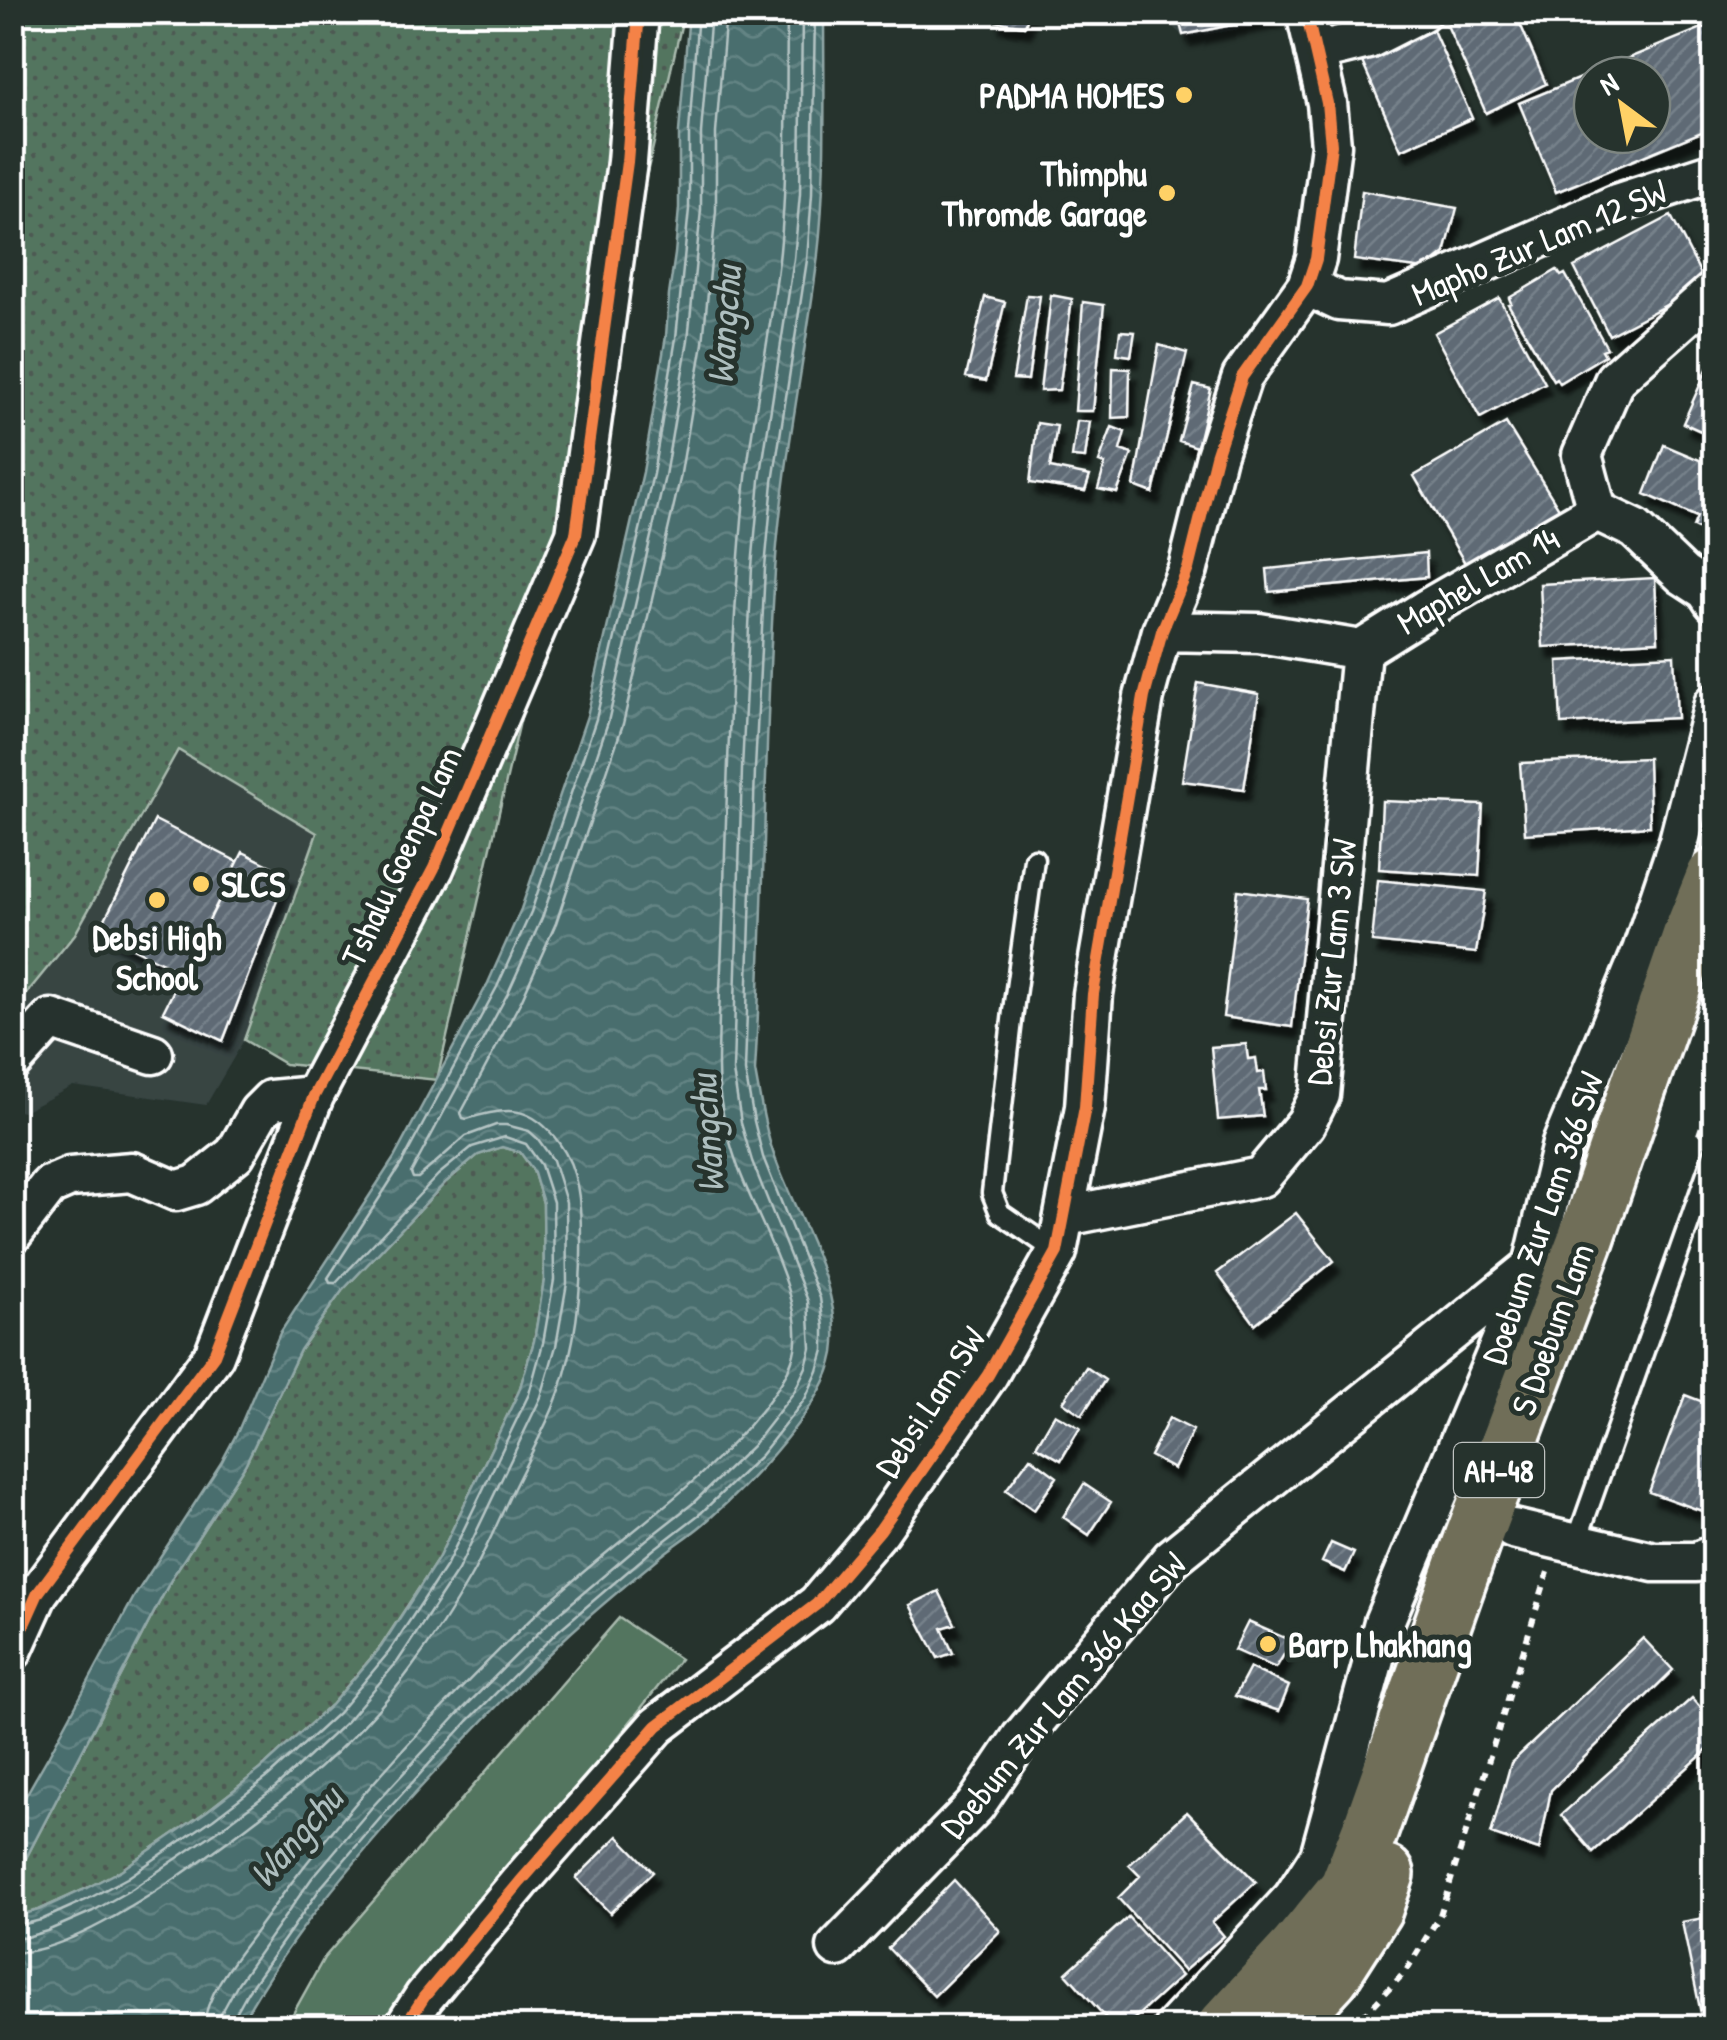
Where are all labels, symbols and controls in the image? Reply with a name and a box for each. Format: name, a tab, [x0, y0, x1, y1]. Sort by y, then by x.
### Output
north arrow	[1572, 55, 1672, 155]
text: N	[1592, 64, 1625, 104]
place label: PADMA HOMES	[979, 72, 1164, 119]
marker: PADMA HOMES	[1173, 84, 1195, 106]
place label: Thimphu Thromde Garage	[941, 150, 1147, 238]
street label: Mapho Zur Lam 12 SW	[1404, 167, 1674, 317]
marker: Thimphu Thromde Garage	[1156, 182, 1178, 204]
water label: Wangchu	[693, 261, 753, 386]
street label: Maphel Lam 14	[1388, 515, 1568, 645]
street label: Tshalu Goenpa Lam	[329, 738, 473, 974]
street label: Debsi Zur Lam 3 SW	[1295, 836, 1367, 1088]
place label: SLCS	[221, 861, 285, 908]
marker: SLCS	[190, 873, 212, 895]
marker: Debsi High School	[146, 889, 168, 911]
place label: Debsi High School	[93, 914, 222, 1001]
street label: Doebum Zur Lam 366 SW	[1470, 1065, 1614, 1370]
water label: Wangchu	[676, 1070, 736, 1195]
street label: S Doebum Lam	[1499, 1237, 1605, 1421]
street label: Debsi Lam SW	[864, 1317, 996, 1486]
road number: AH-48	[1454, 1443, 1544, 1497]
street label: Doebum Zur Lam 366 Kaa SW	[929, 1542, 1197, 1848]
place label: Barp Lhakhang	[1288, 1621, 1472, 1669]
marker: Barp Lhakhang	[1257, 1633, 1279, 1655]
water label: Wangchu	[237, 1772, 355, 1898]

